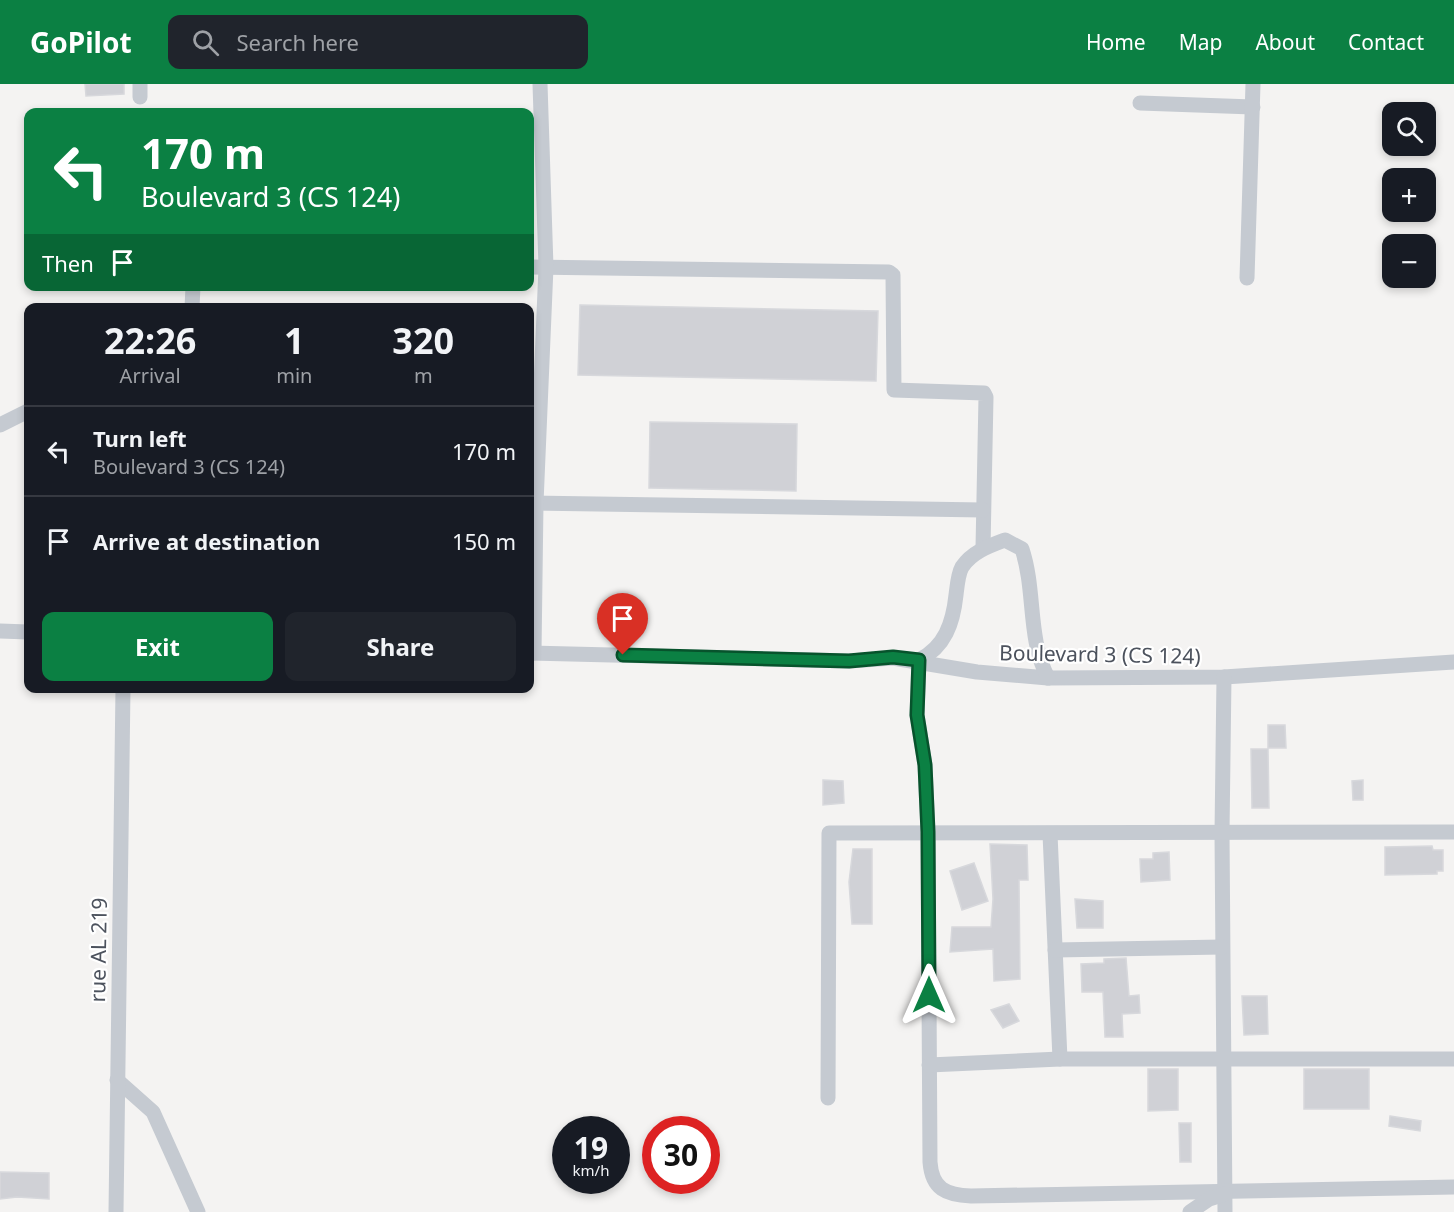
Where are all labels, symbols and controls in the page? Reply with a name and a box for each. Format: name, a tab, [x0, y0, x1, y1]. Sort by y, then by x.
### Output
search box	[168, 15, 588, 69]
text: GoPilot	[30, 23, 132, 61]
icon: search	[189, 26, 222, 59]
text: Search here	[237, 27, 359, 57]
text: Home	[1086, 28, 1146, 56]
text: Map	[1179, 28, 1222, 56]
text: About	[1255, 28, 1315, 56]
text: Contact	[1348, 28, 1424, 56]
map controls	[1382, 102, 1436, 288]
button: search	[1382, 102, 1436, 156]
text: 170 m	[141, 124, 265, 181]
icon: left	[42, 132, 120, 210]
button: +	[1382, 168, 1436, 222]
text: Boulevard 3 (CS 124)	[141, 178, 400, 215]
button: −	[1382, 234, 1436, 288]
icon: arrive	[106, 246, 139, 279]
text: Then	[42, 248, 94, 278]
text: 22:26	[104, 316, 196, 365]
text: 1	[284, 316, 305, 365]
text: 320	[392, 316, 454, 365]
text: Arrival	[120, 362, 181, 389]
text: min	[276, 362, 312, 389]
text: m	[414, 362, 433, 389]
text: Turn left	[93, 423, 187, 453]
icon: left	[42, 435, 75, 468]
text: 170 m	[452, 436, 516, 466]
text: Boulevard 3 (CS 124)	[93, 453, 285, 480]
icon: arrive	[42, 525, 75, 558]
text: Arrive at destination	[93, 526, 320, 556]
text: 150 m	[452, 526, 516, 556]
pin	[597, 593, 648, 655]
icon: arrive	[606, 602, 639, 635]
button: Exit	[42, 612, 273, 681]
button: Share	[285, 612, 516, 681]
street label: Boulevard 3 (CS 124)	[999, 638, 1201, 670]
street label: rue AL 219	[83, 897, 113, 1003]
position arrow	[897, 963, 961, 1027]
speed limit sign: 30	[642, 1116, 720, 1194]
text: 19	[574, 1127, 608, 1168]
text: km/h	[573, 1160, 609, 1180]

